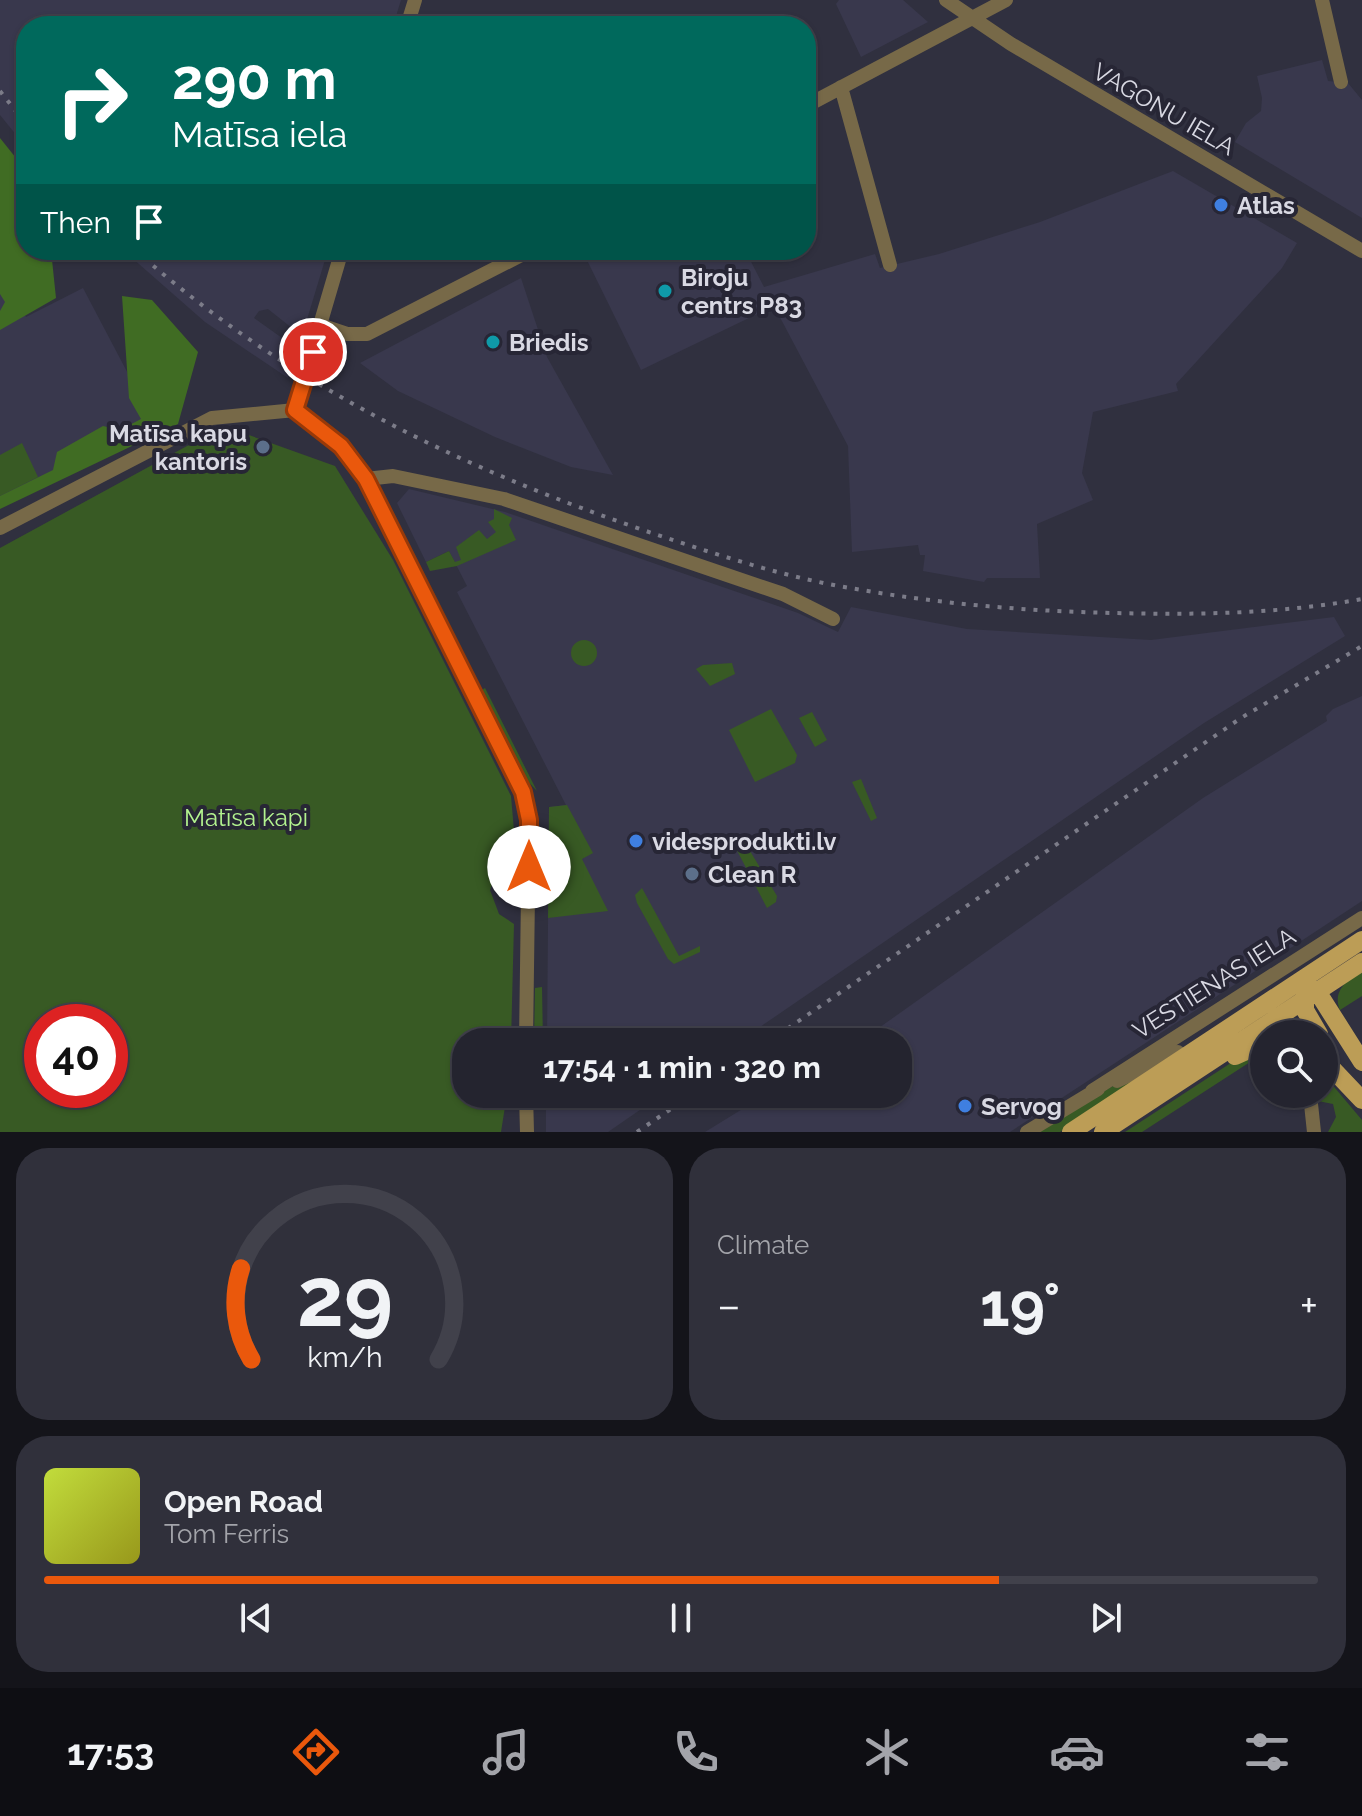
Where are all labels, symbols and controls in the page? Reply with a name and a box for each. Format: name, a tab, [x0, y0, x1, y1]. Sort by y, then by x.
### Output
text: 290 m	[172, 46, 337, 112]
icon: right	[40, 48, 144, 152]
street label: VAGONU IELA	[1088, 57, 1240, 161]
text: Matīsa iela	[172, 113, 347, 155]
place label: Atlas	[1237, 191, 1295, 220]
marker: Atlas	[1212, 196, 1230, 214]
icon: arrive	[127, 200, 171, 244]
text: Then	[40, 205, 111, 240]
place label: Biroju centrs P83	[681, 263, 802, 320]
marker: Biroju centrs P83	[656, 282, 674, 300]
pin	[279, 318, 347, 386]
place label: Briedis	[509, 328, 589, 357]
icon: arrive	[291, 330, 335, 374]
marker: Briedis	[484, 333, 502, 351]
place label: Matīsa kapu kantoris	[109, 419, 247, 476]
marker: Matīsa kapu kantoris	[254, 438, 272, 456]
park label: Matīsa kapi	[184, 803, 308, 832]
position arrow	[487, 825, 571, 909]
place label: videsprodukti.lv	[652, 827, 837, 856]
marker: videsprodukti.lv	[627, 832, 645, 850]
place label: Clean R	[708, 860, 796, 889]
marker: Clean R	[683, 865, 701, 883]
street label: VESTIENAS IELA	[1127, 921, 1301, 1045]
speed limit sign: 40	[24, 1004, 128, 1108]
map controls	[1250, 1020, 1338, 1108]
button: search	[1250, 1020, 1338, 1108]
text: 17:54 · 1 min · 320 m	[543, 1050, 821, 1085]
place label: Servog	[981, 1092, 1062, 1121]
marker: Servog	[956, 1097, 974, 1115]
text: Climate	[717, 1230, 809, 1260]
text: 29	[297, 1248, 392, 1345]
text: 19°	[980, 1270, 1060, 1340]
text: −	[717, 1280, 741, 1331]
text: +	[1300, 1280, 1318, 1331]
text: km/h	[307, 1340, 382, 1374]
text: Open Road	[164, 1484, 323, 1519]
text: Tom Ferris	[164, 1519, 289, 1549]
icon: previous	[234, 1596, 278, 1640]
icon: pause	[659, 1596, 703, 1640]
icon: next	[1084, 1596, 1128, 1640]
icon: directions	[288, 1724, 344, 1780]
icon: music	[478, 1724, 534, 1780]
icon: phone	[668, 1724, 724, 1780]
icon: climate	[859, 1724, 915, 1780]
icon: car	[1049, 1724, 1105, 1780]
icon: filters	[1239, 1724, 1295, 1780]
text: 17:53	[67, 1731, 154, 1773]

